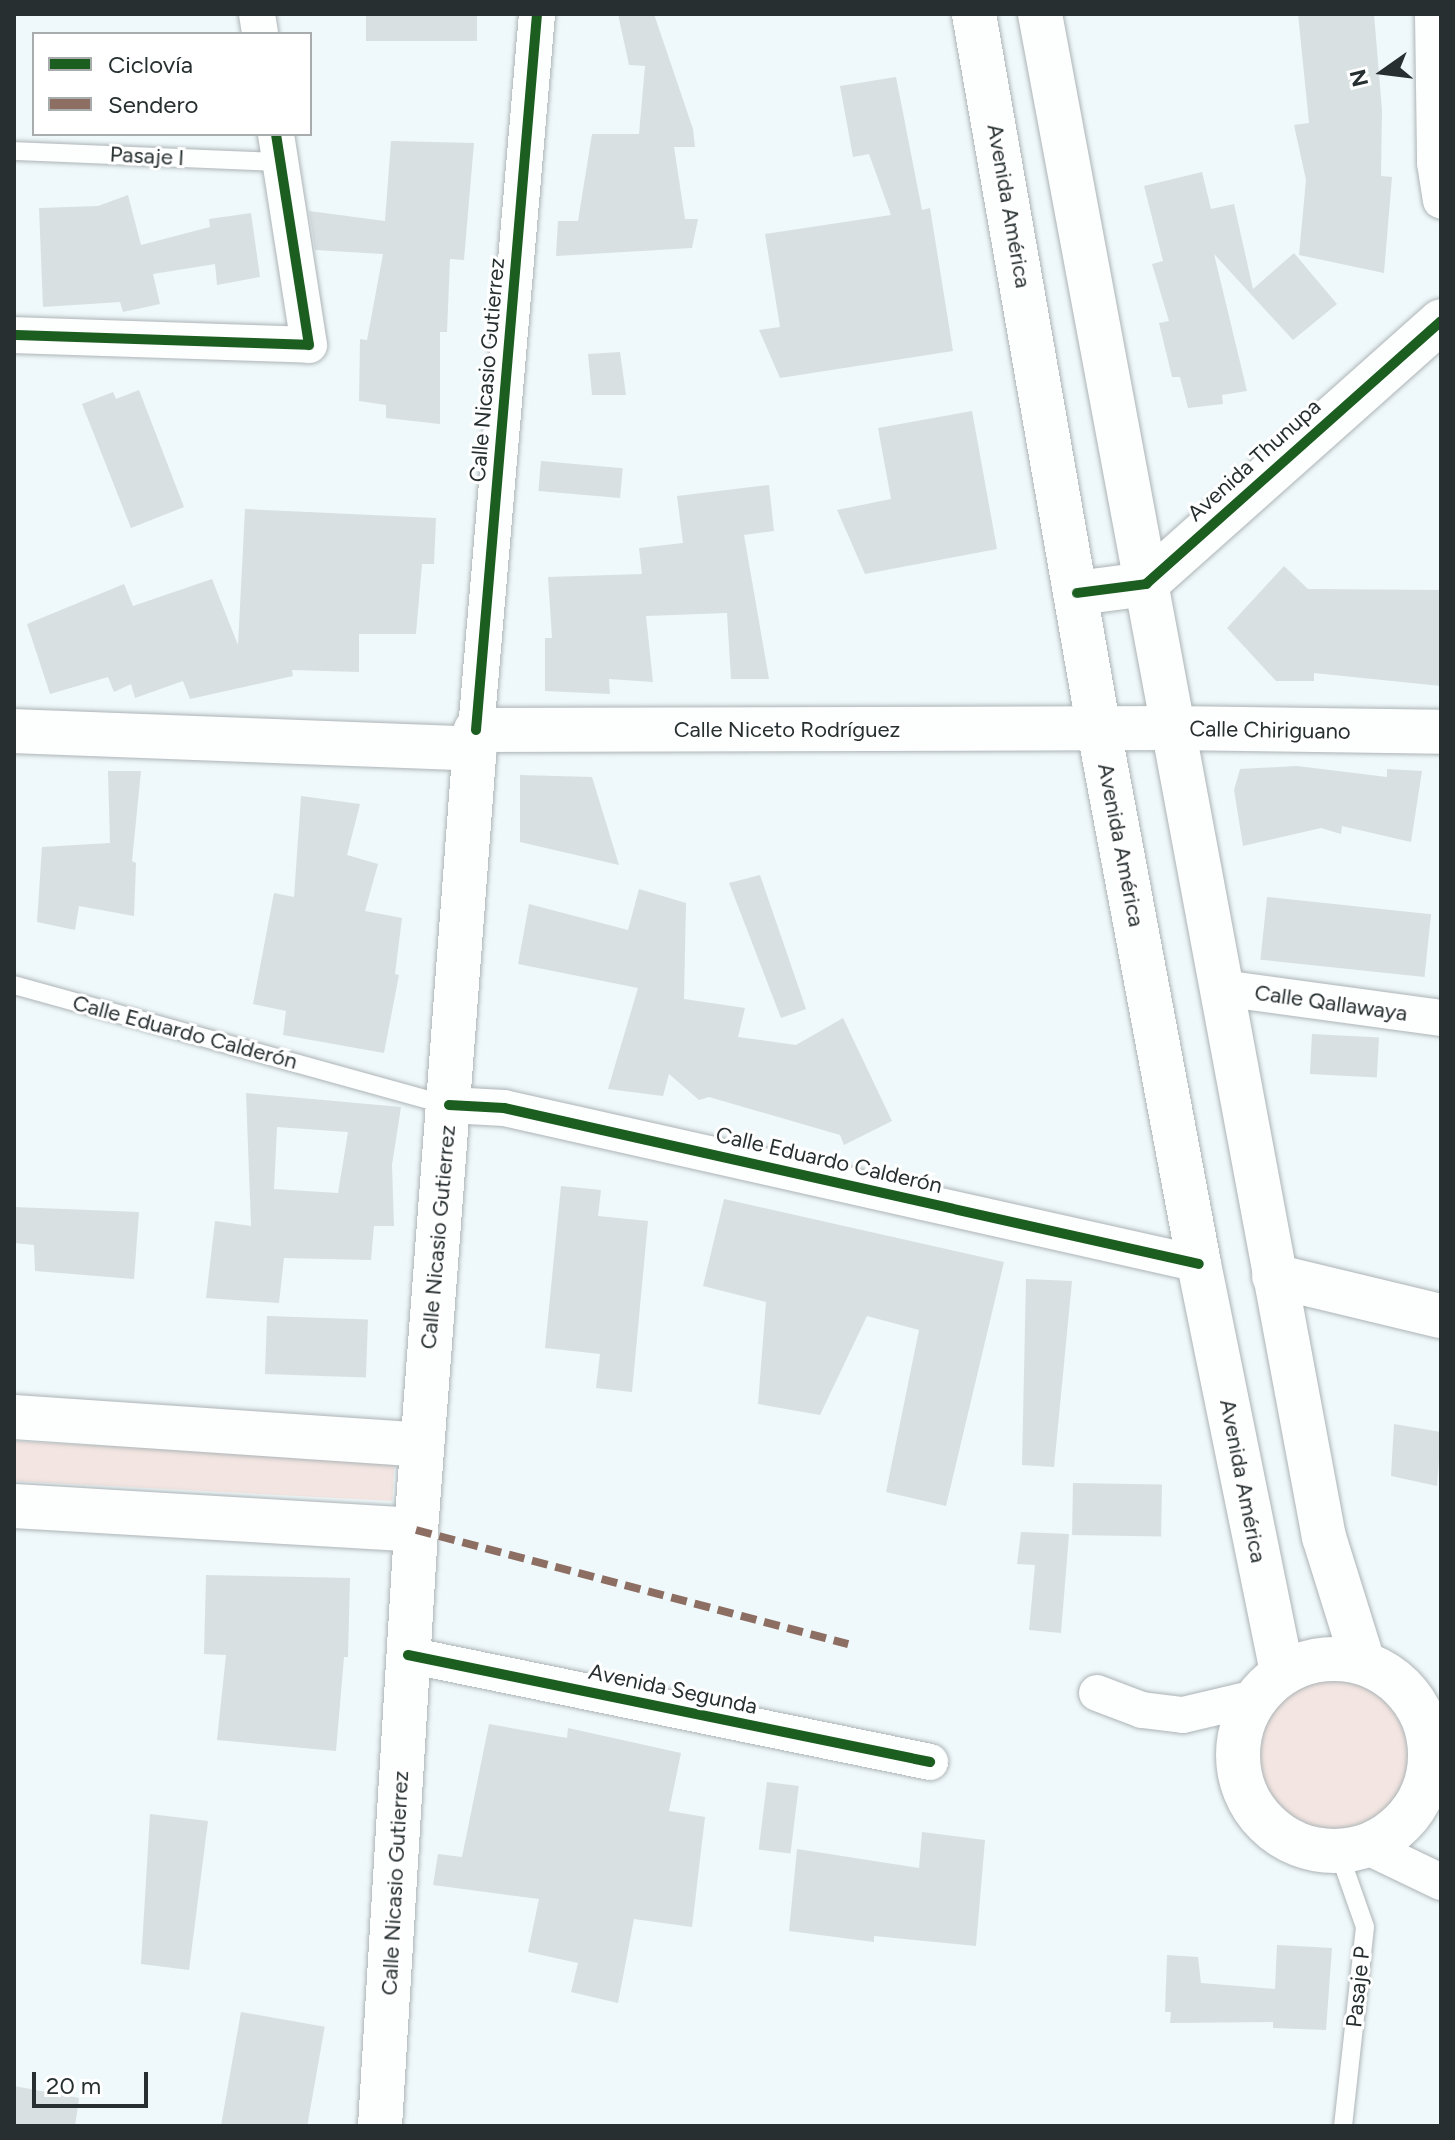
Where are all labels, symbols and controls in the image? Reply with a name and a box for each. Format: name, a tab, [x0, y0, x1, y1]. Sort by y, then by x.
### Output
legend	[32, 32, 312, 136]
north arrow	[1343, 32, 1423, 112]
text: Ciclovía	[108, 50, 193, 79]
text: N	[1344, 66, 1374, 89]
text: Sendero	[108, 90, 198, 119]
street label: Avenida América	[982, 122, 1036, 290]
street label: Pasaje I	[109, 141, 185, 171]
street label: Calle Nicasio Gutierrez	[464, 257, 510, 483]
street label: Avenida Thunupa	[1182, 393, 1326, 527]
street label: Calle Chiriguano	[1189, 715, 1351, 745]
street label: Calle Niceto Rodríguez	[674, 717, 900, 743]
street label: Avenida América	[1092, 761, 1150, 929]
street label: Calle Qallawaya	[1253, 979, 1409, 1027]
street label: Calle Eduardo Calderón	[70, 989, 300, 1075]
street label: Calle Eduardo Calderón	[713, 1121, 945, 1199]
street label: Calle Nicasio Gutierrez	[415, 1124, 461, 1350]
street label: Avenida América	[1214, 1397, 1272, 1565]
street label: Avenida Segunda	[586, 1658, 760, 1720]
street label: Calle Nicasio Gutierrez	[376, 1770, 414, 1996]
street label: Pasaje P	[1341, 1945, 1375, 2029]
scale bar	[36, 2056, 152, 2106]
text: 20 m	[46, 2071, 101, 2100]

